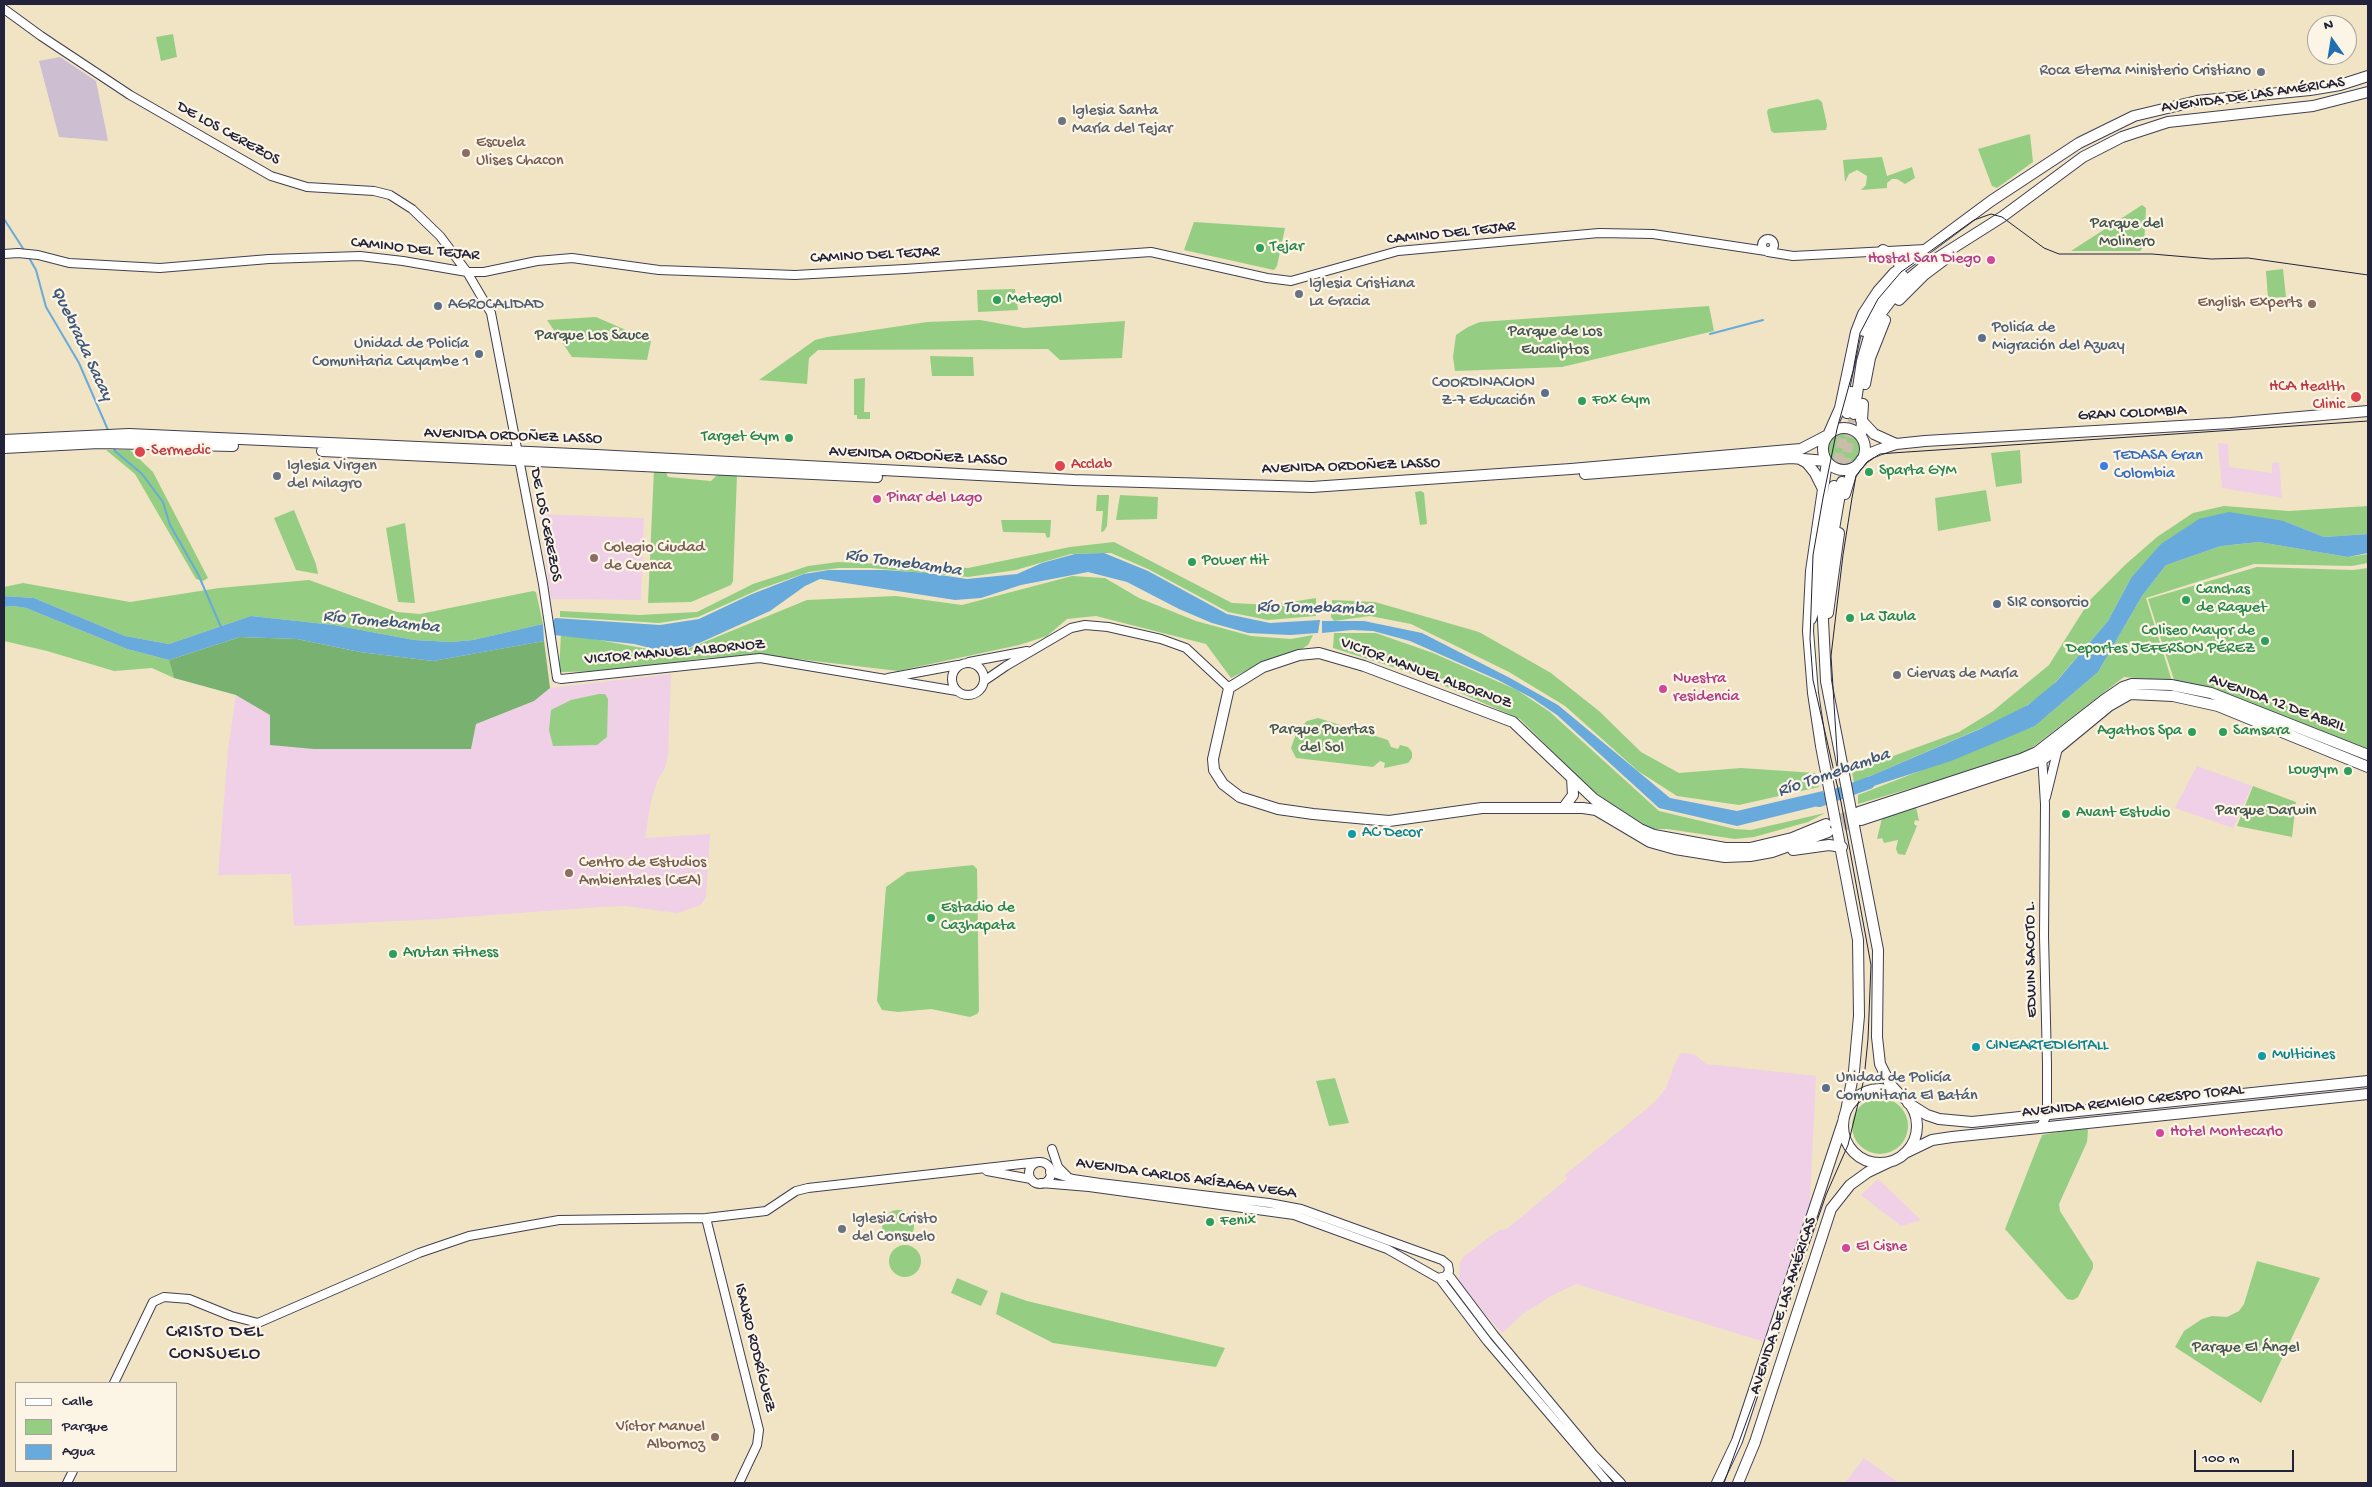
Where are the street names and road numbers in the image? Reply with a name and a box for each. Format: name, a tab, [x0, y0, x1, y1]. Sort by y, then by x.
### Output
street label: AVENIDA DE LAS AMÉRICAS	[2160, 74, 2346, 118]
street label: DE LOS CEREZOS	[173, 98, 283, 170]
street label: CAMINO DEL TEJAR	[1386, 218, 1516, 250]
street label: CAMINO DEL TEJAR	[350, 234, 480, 266]
street label: CAMINO DEL TEJAR	[810, 243, 940, 269]
street label: GRAN COLOMBIA	[2077, 402, 2187, 426]
street label: AVENIDA ORDOÑEZ LASSO	[423, 424, 603, 450]
street label: AVENIDA ORDOÑEZ LASSO	[828, 443, 1008, 471]
street label: AVENIDA ORDOÑEZ LASSO	[1261, 454, 1441, 480]
street label: DE LOS CEREZOS	[525, 467, 565, 583]
street label: VICTOR MANUEL ALBORNOZ	[1338, 634, 1514, 714]
street label: VICTOR MANUEL ALBORNOZ	[584, 636, 766, 670]
street label: AVENIDA 12 DE ABRIL	[2206, 670, 2348, 738]
street label: EDWIN SACOTO L.	[2021, 900, 2043, 1018]
street label: AVENIDA REMIGIO CRESPO TORAL	[2021, 1081, 2245, 1123]
street label: AVENIDA CARLOS ARÍZAGA VEGA	[1074, 1154, 1298, 1204]
street label: AVENIDA DE LAS AMÉRICAS	[1746, 1215, 1822, 1397]
street label: ISAURO RODRÍGUEZ	[729, 1282, 779, 1414]

